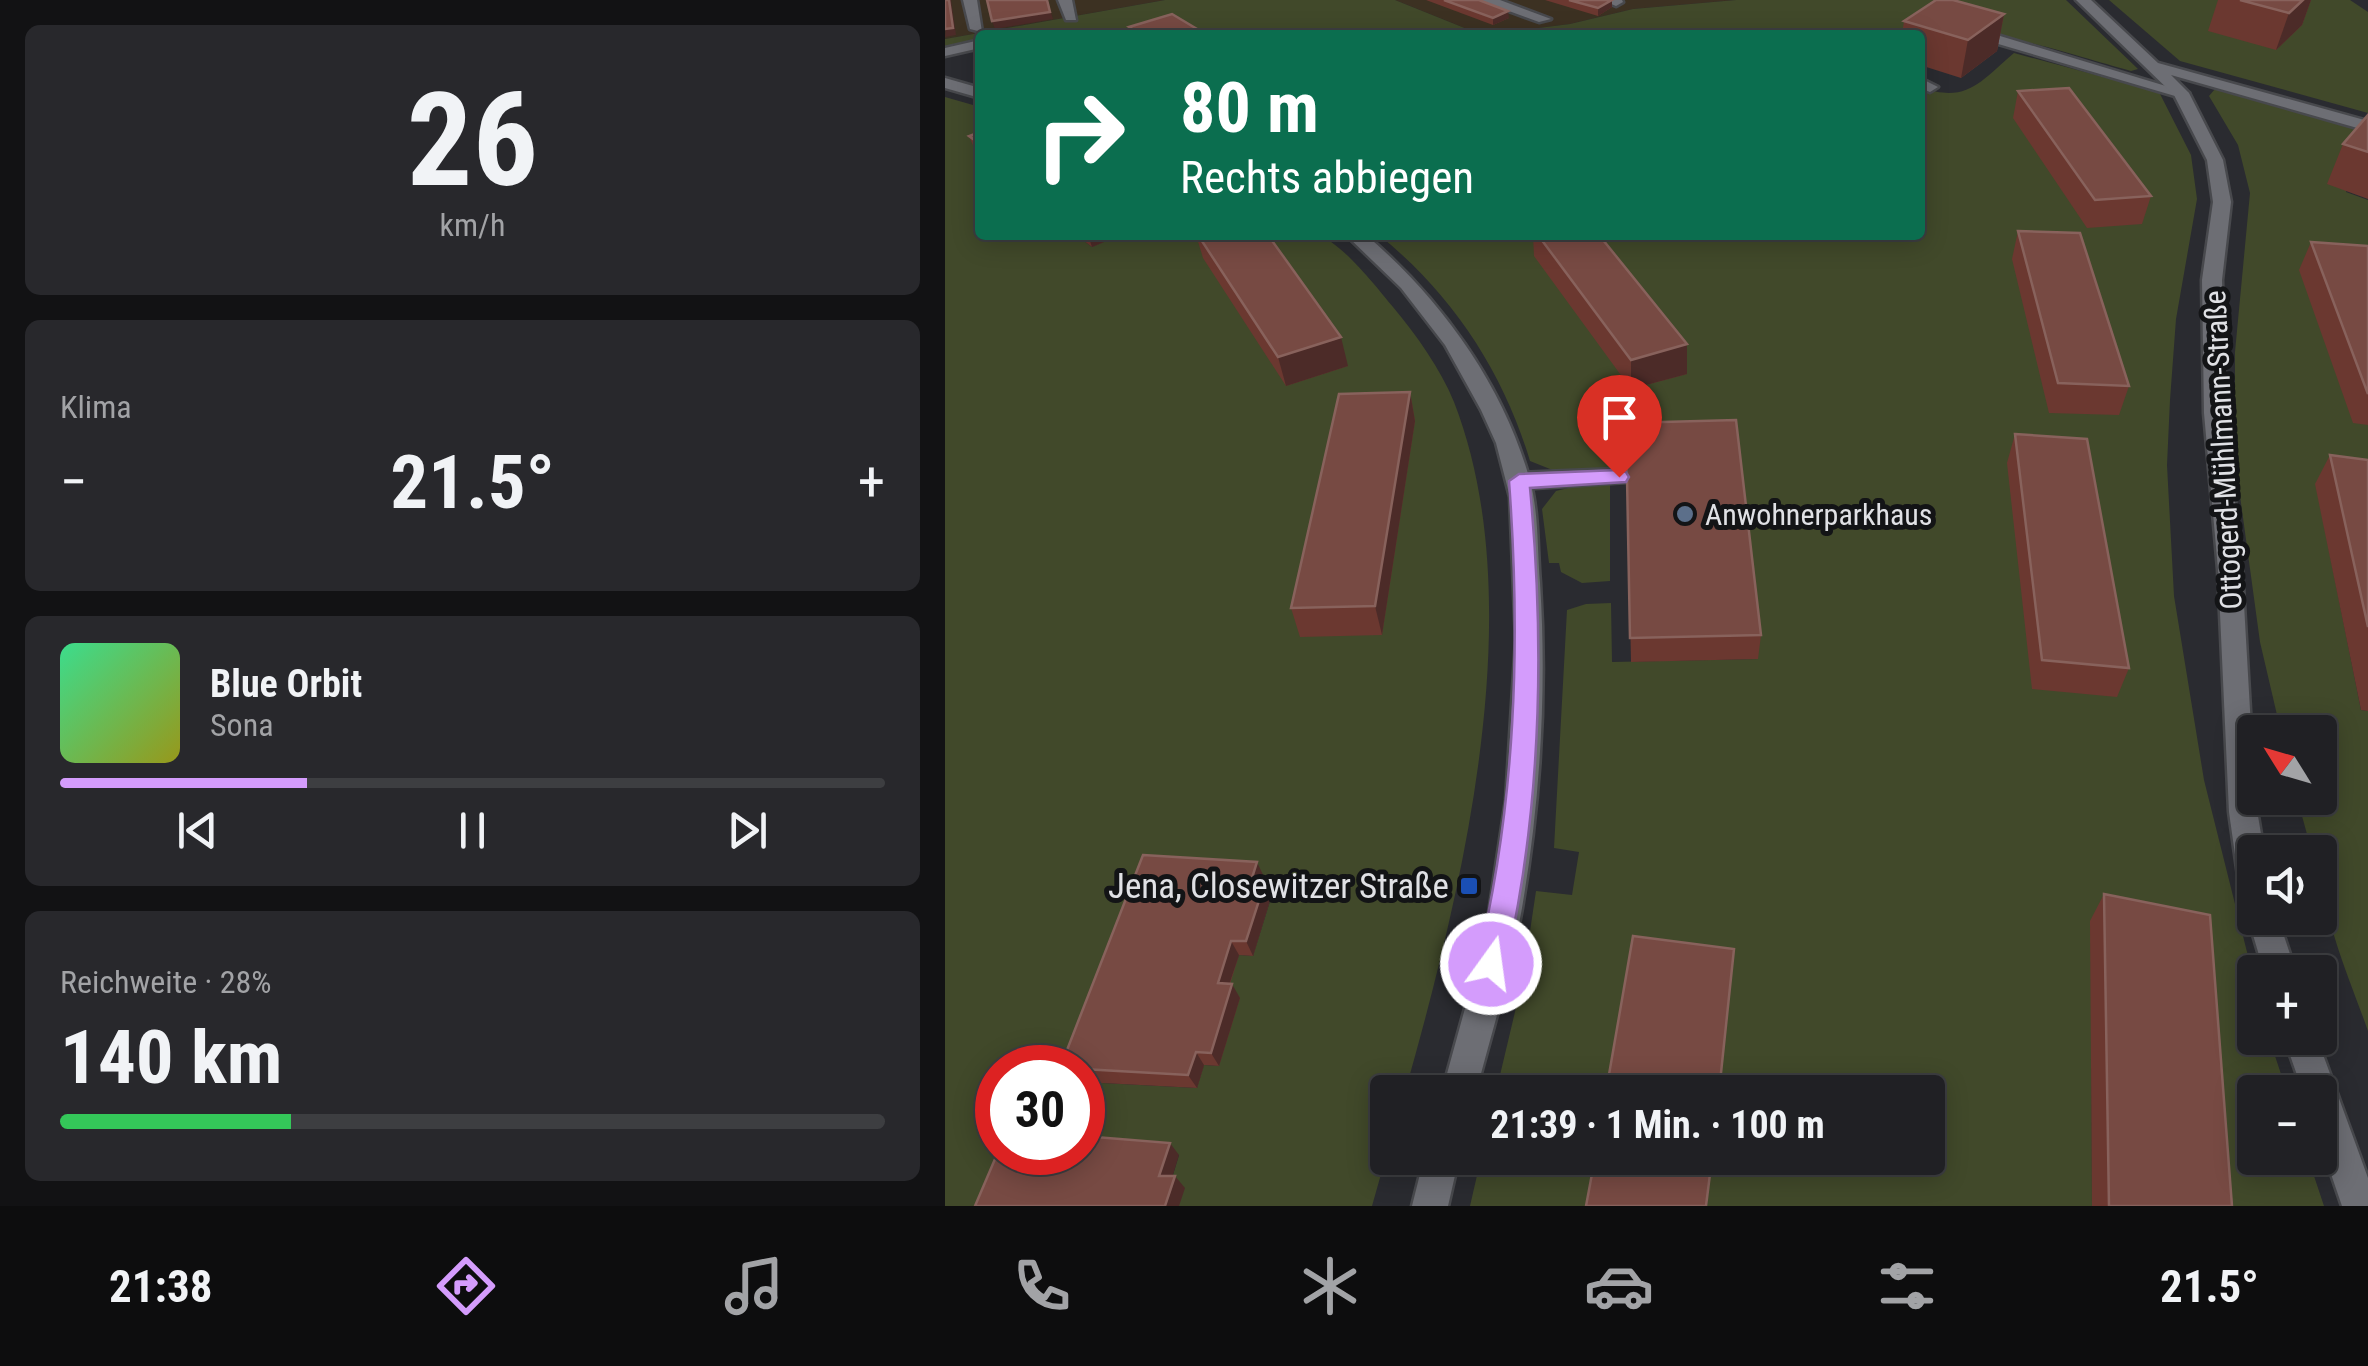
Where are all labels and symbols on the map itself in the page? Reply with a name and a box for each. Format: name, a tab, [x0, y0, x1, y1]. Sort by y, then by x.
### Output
street label: Ottogerd-Mühlmann-Straße	[2197, 289, 2249, 611]
pin	[1577, 375, 1662, 478]
place label: Anwohnerparkhaus	[1705, 497, 1932, 532]
marker: Anwohnerparkhaus	[1674, 503, 1696, 525]
north arrow	[2237, 715, 2337, 815]
place label: Jena, Closewitzer Straße	[1108, 866, 1449, 907]
marker: Jena, Closewitzer Straße	[1458, 875, 1480, 897]
position arrow	[1439, 912, 1543, 1016]
speed limit sign: 30	[975, 1045, 1105, 1175]

